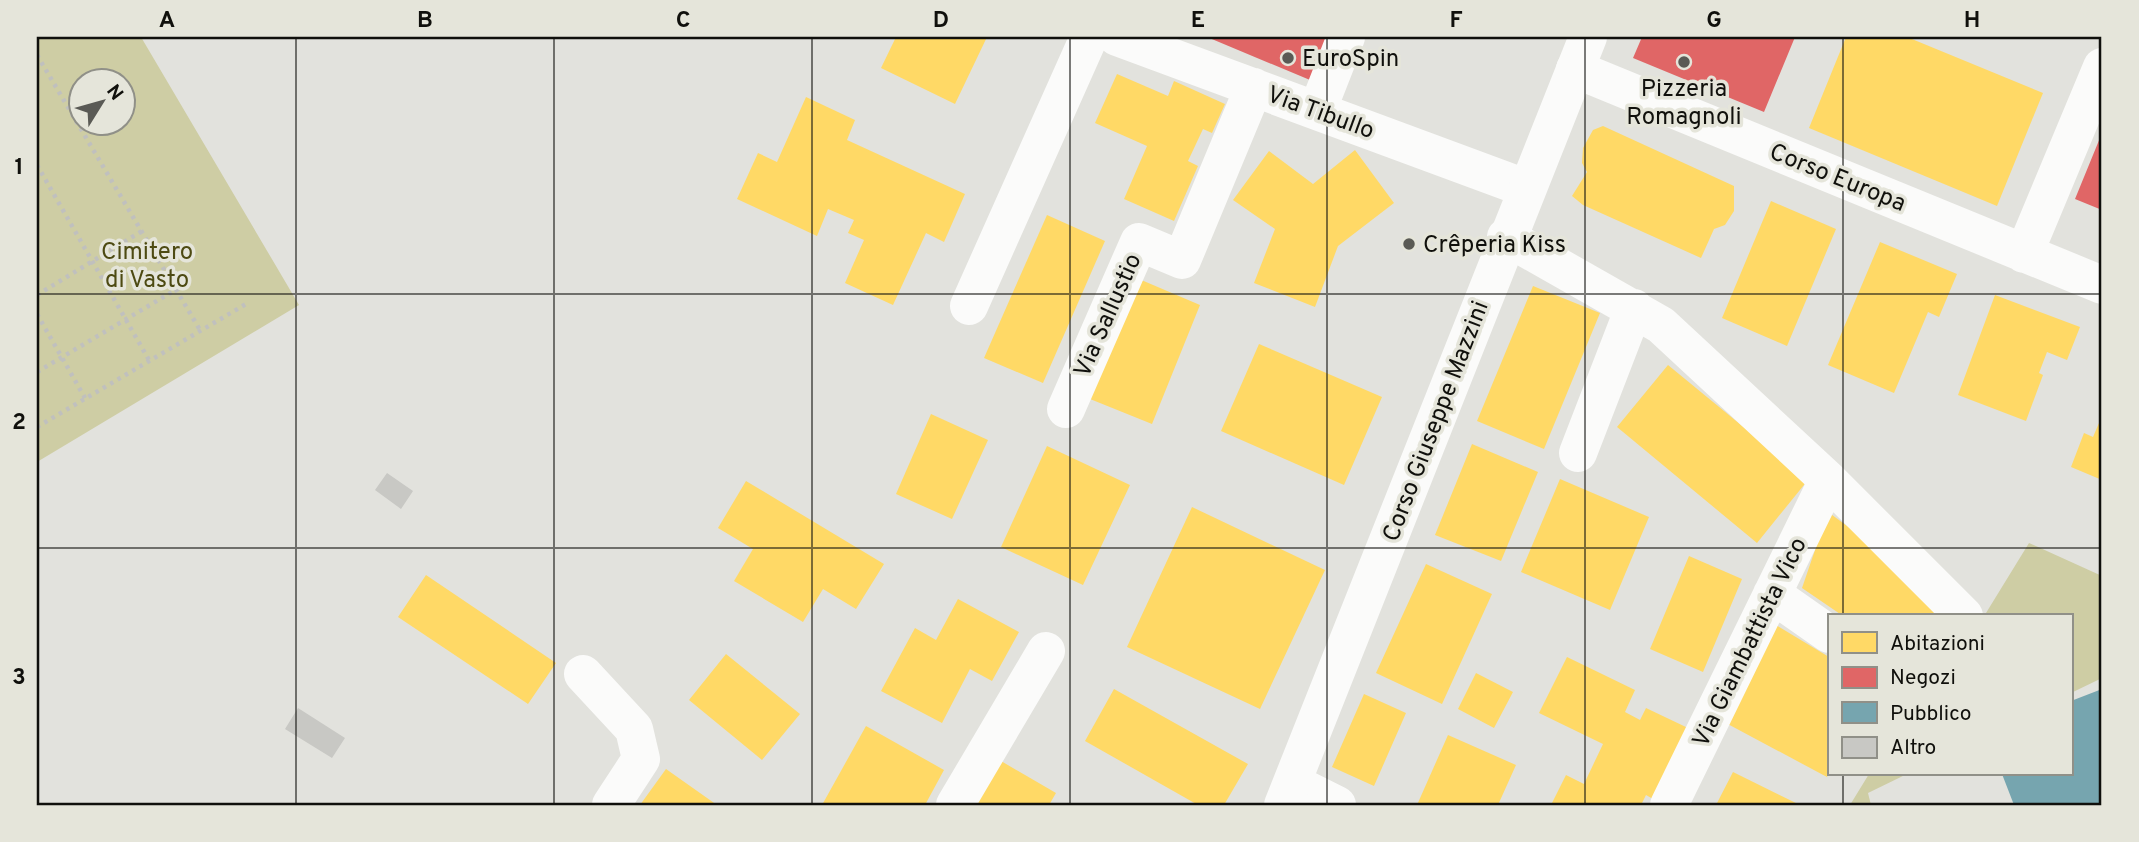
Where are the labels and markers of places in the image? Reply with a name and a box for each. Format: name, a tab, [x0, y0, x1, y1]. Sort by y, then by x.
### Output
place label: EuroSpin	[1302, 45, 1399, 75]
marker: EuroSpin	[1280, 50, 1296, 66]
marker: Pizzeria Romagnoli	[1676, 54, 1692, 70]
place label: Pizzeria Romagnoli	[1626, 75, 1742, 133]
place label: Crêperia Kiss	[1423, 231, 1566, 261]
marker: Crêperia Kiss	[1401, 236, 1417, 252]

